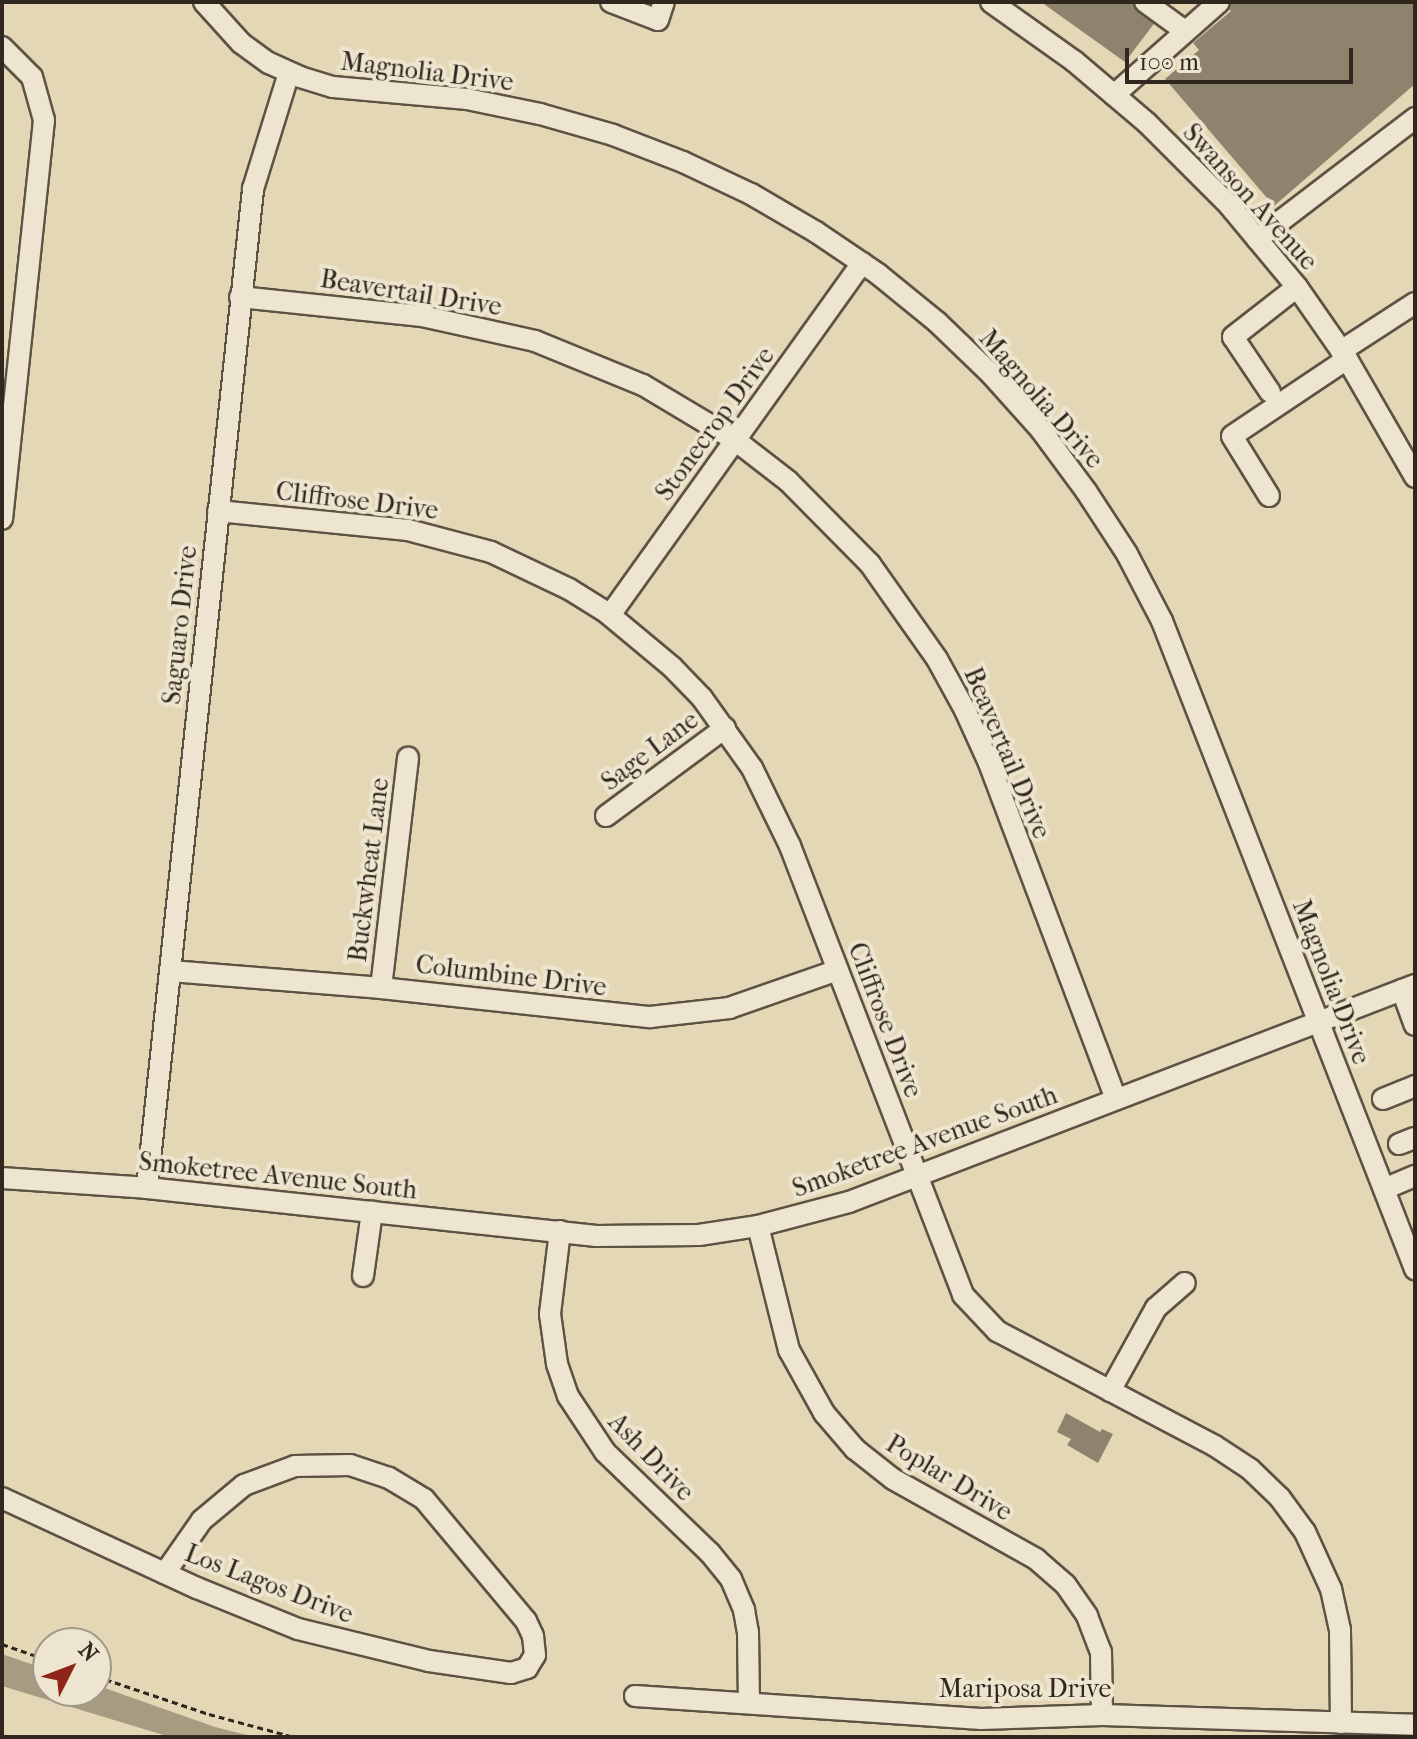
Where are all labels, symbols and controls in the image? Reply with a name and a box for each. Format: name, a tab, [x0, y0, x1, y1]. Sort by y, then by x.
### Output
scale bar	[1129, 32, 1357, 82]
street label: Magnolia Drive	[339, 46, 515, 98]
text: 100 m	[1139, 48, 1199, 76]
street label: Swanson Avenue	[1176, 117, 1324, 277]
street label: Beavertail Drive	[318, 263, 504, 323]
street label: Magnolia Drive	[972, 323, 1110, 475]
street label: Stonecrop Drive	[649, 341, 781, 507]
street label: Cliffrose Drive	[274, 476, 440, 526]
street label: Saguaro Drive	[156, 544, 204, 706]
street label: Beavertail Drive	[957, 663, 1057, 843]
street label: Sage Lane	[595, 704, 705, 798]
street label: Buckwheat Lane	[342, 776, 396, 964]
street label: Magnolia Drive	[1285, 895, 1377, 1069]
street label: Cliffrose Drive	[841, 938, 929, 1102]
street label: Columbine Drive	[414, 949, 608, 1003]
street label: Smoketree Avenue South	[788, 1080, 1062, 1204]
street label: Smoketree Avenue South	[137, 1146, 419, 1206]
street label: Ash Drive	[602, 1407, 700, 1507]
street label: Poplar Drive	[880, 1428, 1018, 1528]
street label: Los Lagos Drive	[180, 1538, 358, 1630]
north arrow	[32, 1627, 112, 1707]
text: N	[73, 1637, 104, 1667]
street label: Mariposa Drive	[939, 1673, 1111, 1705]

